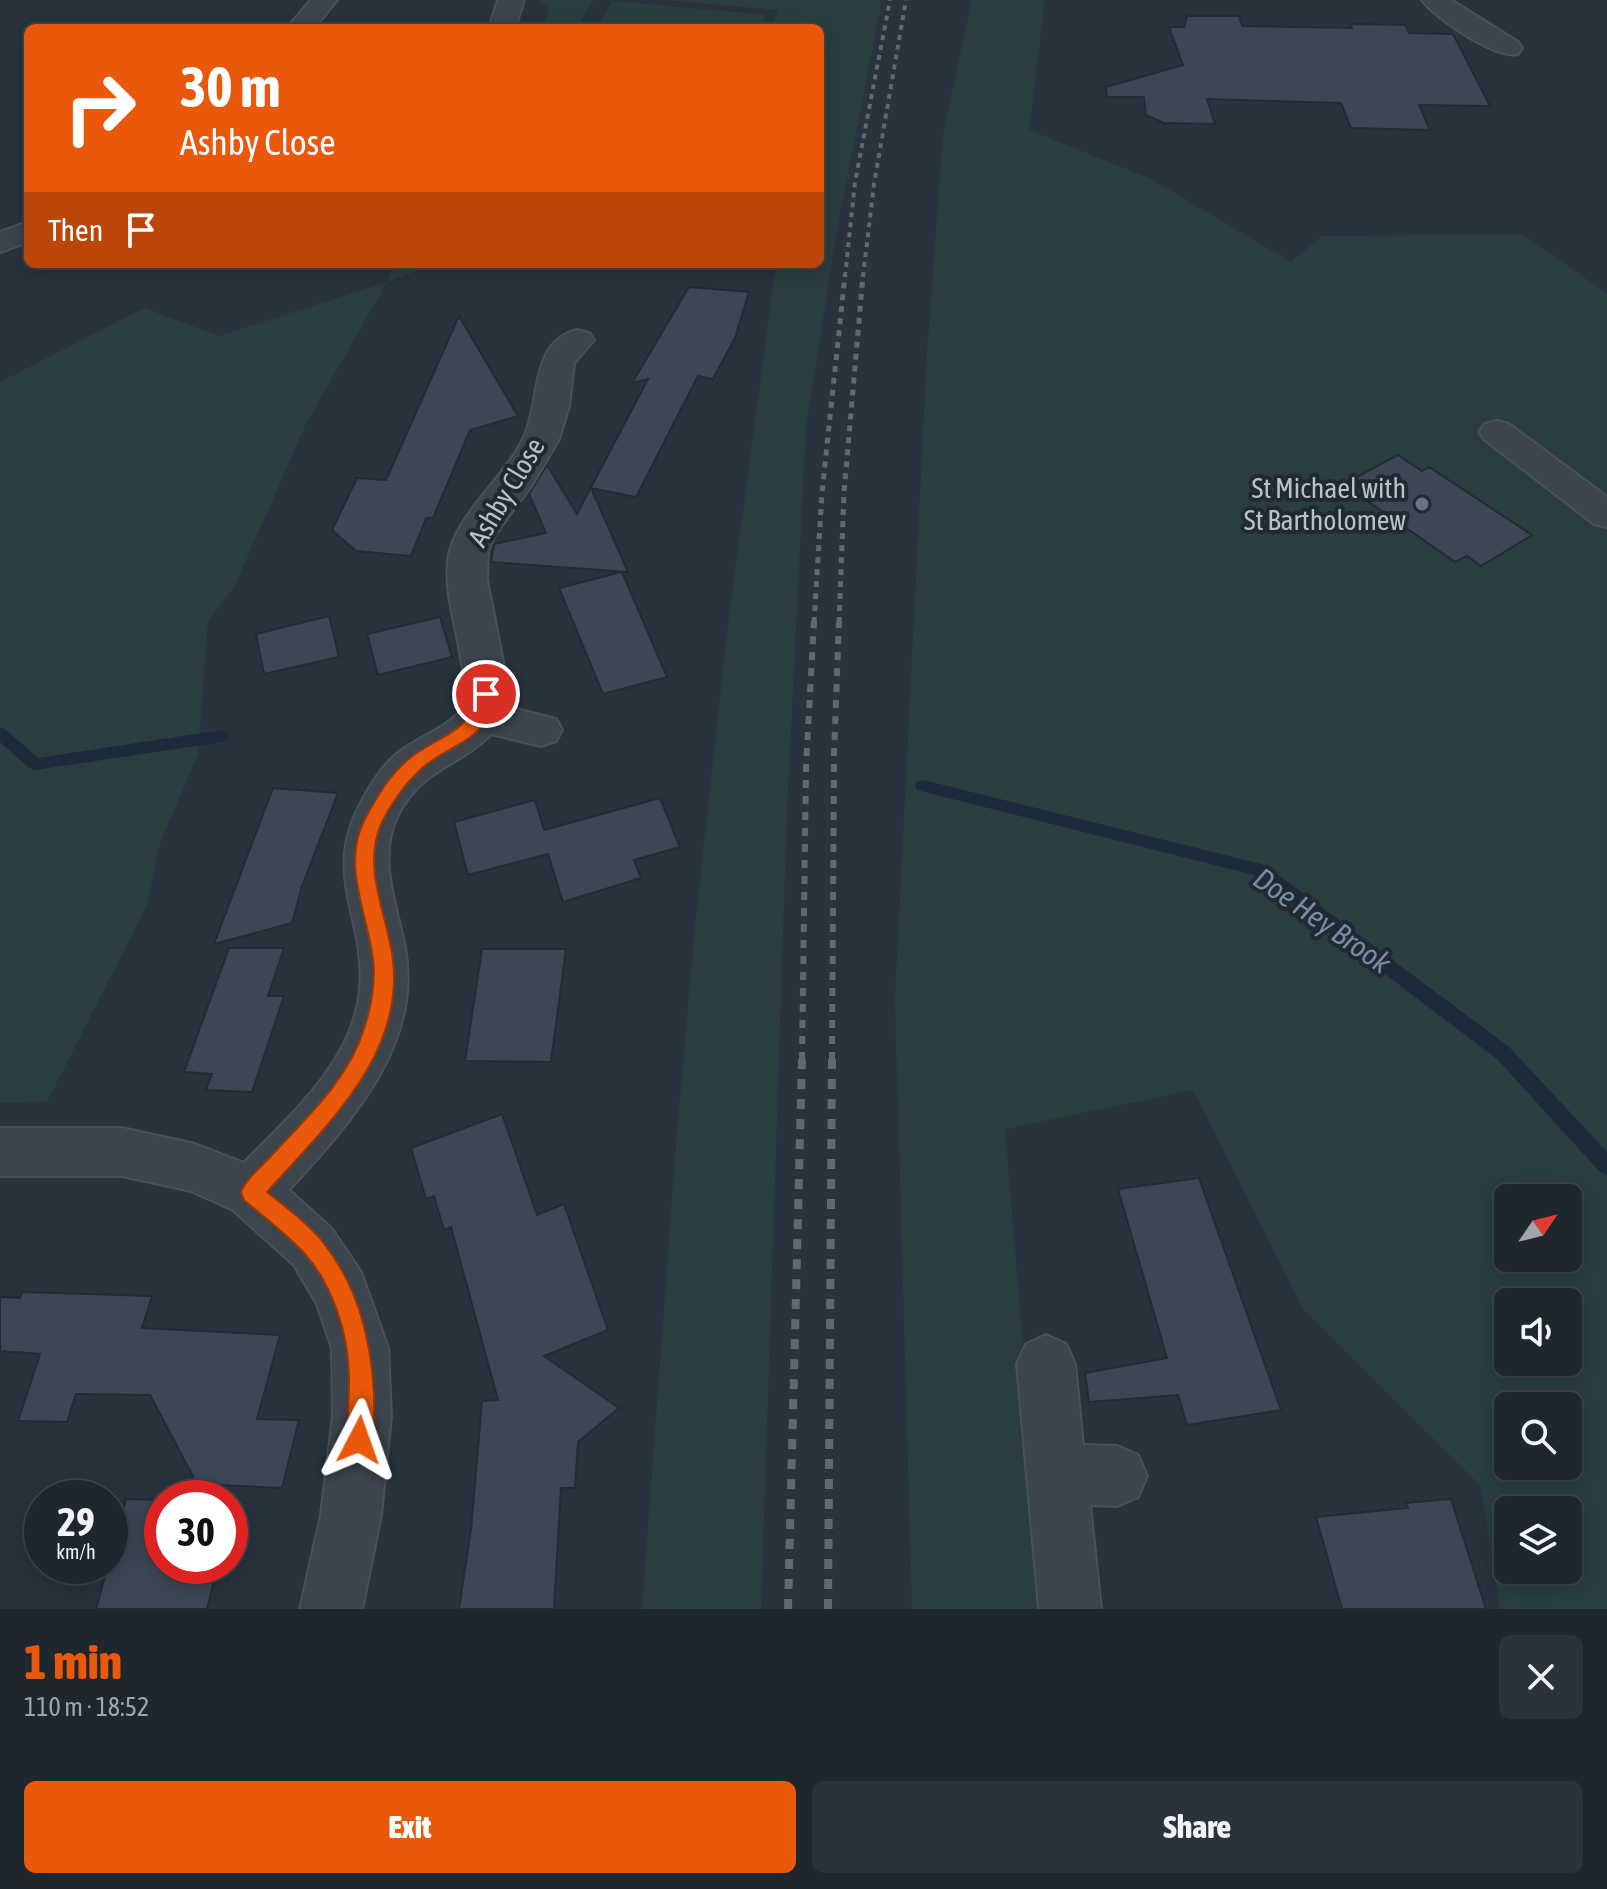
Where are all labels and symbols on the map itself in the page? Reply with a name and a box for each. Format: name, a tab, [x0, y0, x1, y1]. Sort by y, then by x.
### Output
street label: Ashby Close	[461, 432, 551, 552]
place label: St Michael with St Bartholomew	[1244, 472, 1406, 536]
marker: St Michael with St Bartholomew	[1413, 495, 1431, 513]
pin	[452, 660, 520, 728]
water label: Doe Hey Brook	[1248, 861, 1398, 980]
north arrow	[1494, 1184, 1582, 1272]
position arrow	[317, 1398, 401, 1482]
speed limit sign: 30	[144, 1480, 248, 1584]

